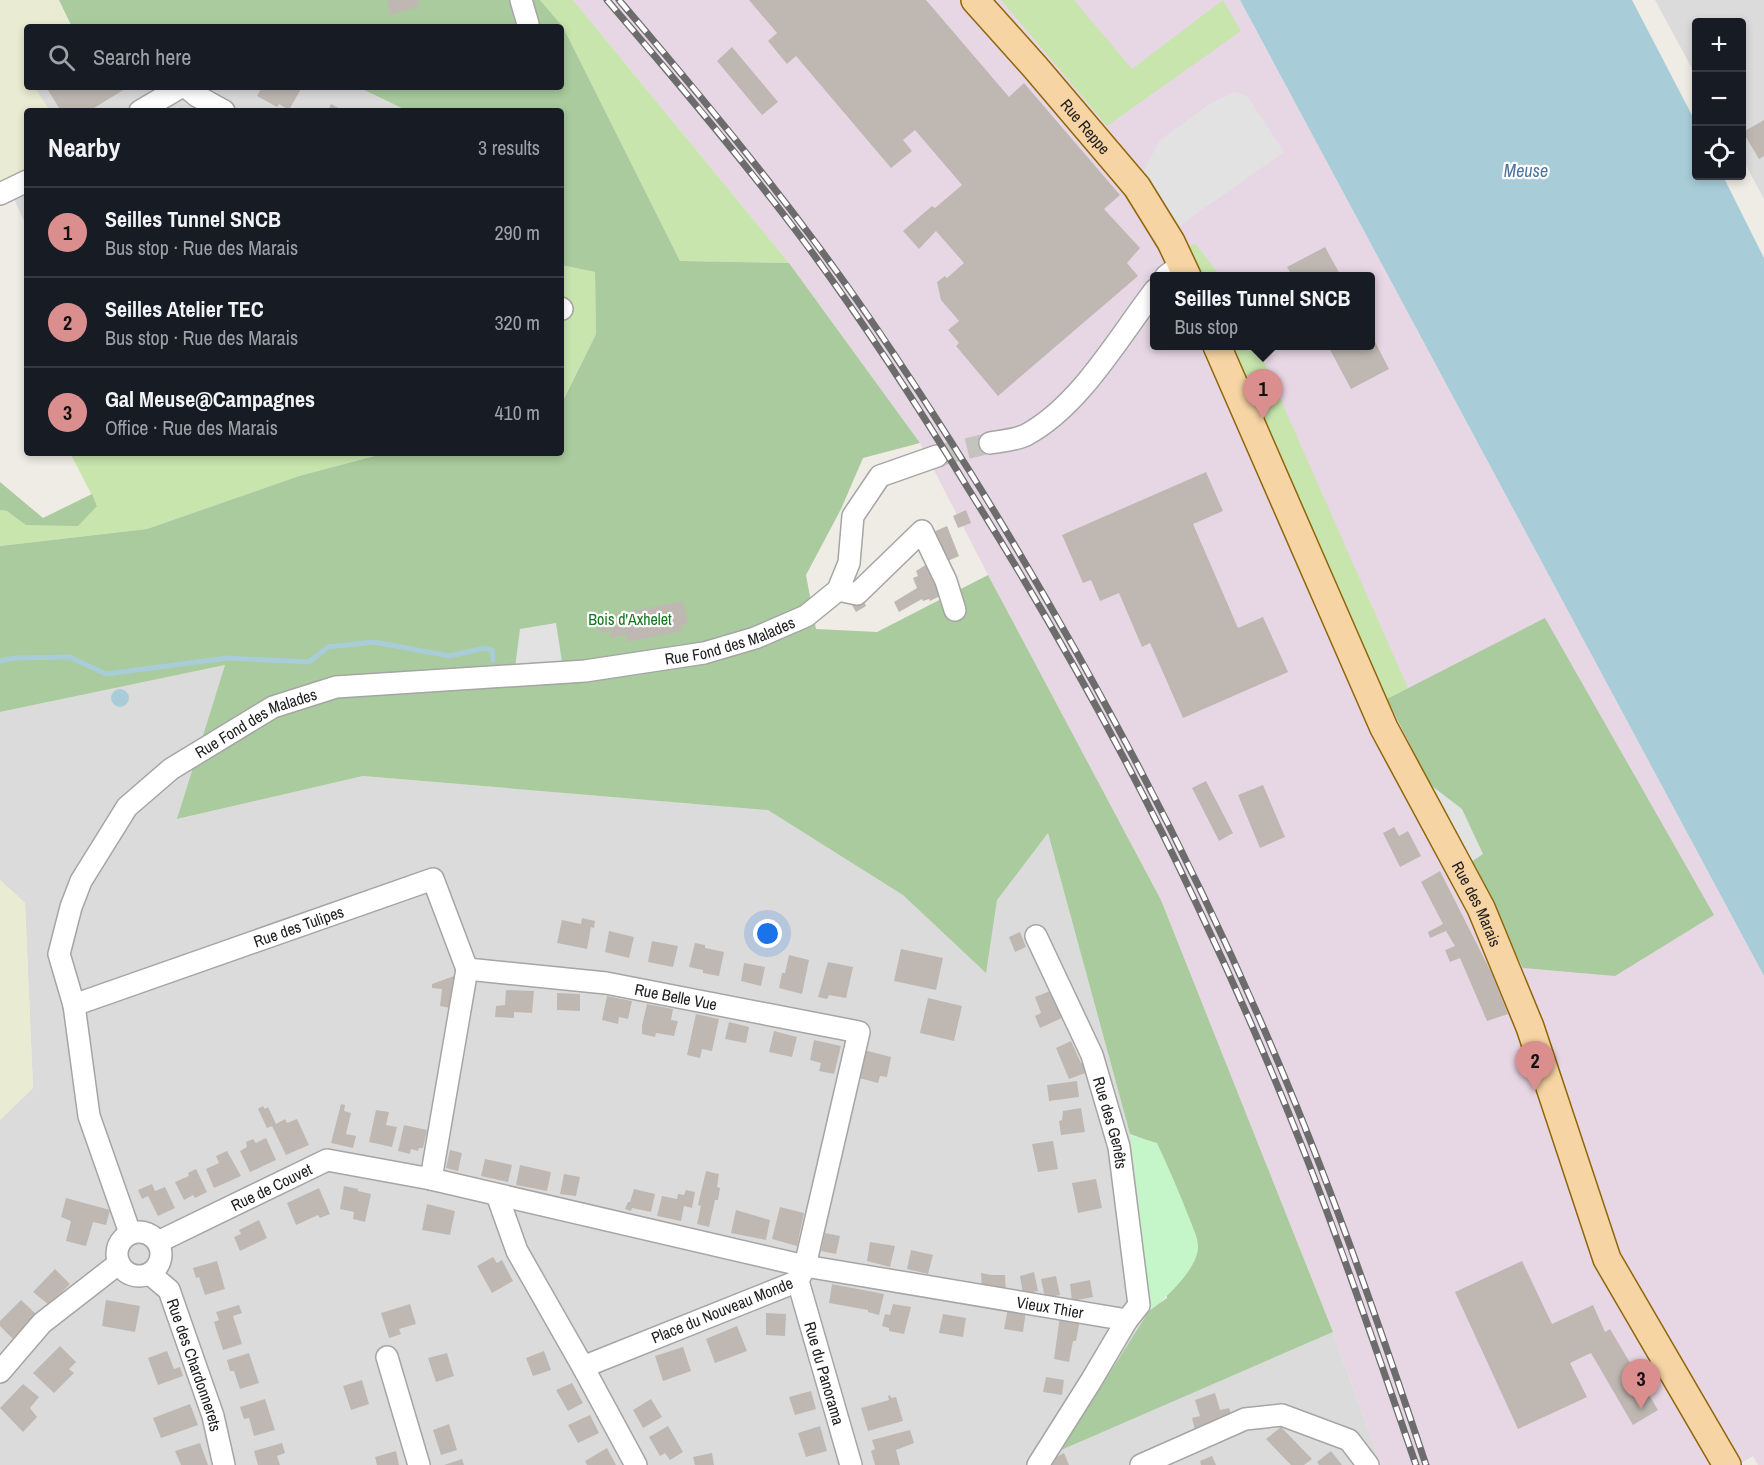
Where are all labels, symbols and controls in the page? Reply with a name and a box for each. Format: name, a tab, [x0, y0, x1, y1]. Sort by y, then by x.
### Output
map controls	[1692, 18, 1746, 180]
button: +	[1692, 18, 1746, 72]
search box	[24, 24, 564, 90]
icon: search	[45, 41, 78, 74]
text: Search here	[93, 42, 191, 72]
button: −	[1692, 72, 1746, 126]
street label: Rue Reppe	[1056, 94, 1115, 159]
button: locate	[1692, 126, 1746, 180]
text: Nearby	[48, 130, 120, 165]
text: 3 results	[478, 134, 540, 161]
water label: Meuse	[1504, 158, 1548, 183]
text: Seilles Tunnel SNCB	[105, 204, 281, 234]
text: 1	[63, 219, 72, 246]
text: 290 m	[494, 219, 540, 246]
text: Bus stop · Rue des Marais	[105, 234, 298, 261]
popup	[1150, 272, 1375, 350]
text: Seilles Tunnel SNCB	[1174, 283, 1351, 313]
text: Seilles Atelier TEC	[105, 294, 264, 324]
text: 2	[63, 309, 72, 336]
text: 320 m	[494, 309, 540, 336]
text: Bus stop	[1174, 313, 1238, 340]
text: Bus stop · Rue des Marais	[105, 324, 298, 351]
pin: 1	[1244, 370, 1282, 419]
text: Gal Meuse@Campagnes	[105, 384, 315, 414]
text: 3	[63, 399, 72, 426]
text: 410 m	[494, 399, 540, 426]
text: Office · Rue des Marais	[105, 414, 278, 441]
park label: Bois d'Axhelet	[588, 608, 672, 630]
street label: Rue Fond des Malades	[663, 611, 798, 670]
street label: Rue Fond des Malades	[191, 683, 320, 763]
street label: Rue des Marais	[1447, 857, 1507, 950]
street label: Rue des Tulipes	[250, 900, 347, 952]
your location	[753, 919, 782, 948]
street label: Rue Belle Vue	[633, 978, 719, 1015]
pin: 2	[1516, 1042, 1555, 1091]
street label: Rue des Genêts	[1088, 1074, 1133, 1170]
street label: Rue de Couvet	[227, 1158, 316, 1216]
street label: Place du Nouveau Monde	[648, 1272, 796, 1348]
street label: Vieux Thier	[1015, 1291, 1086, 1324]
street label: Rue des Chardonnerets	[162, 1295, 227, 1433]
street label: Rue du Panorama	[799, 1319, 850, 1428]
pin: 3	[1622, 1360, 1660, 1409]

